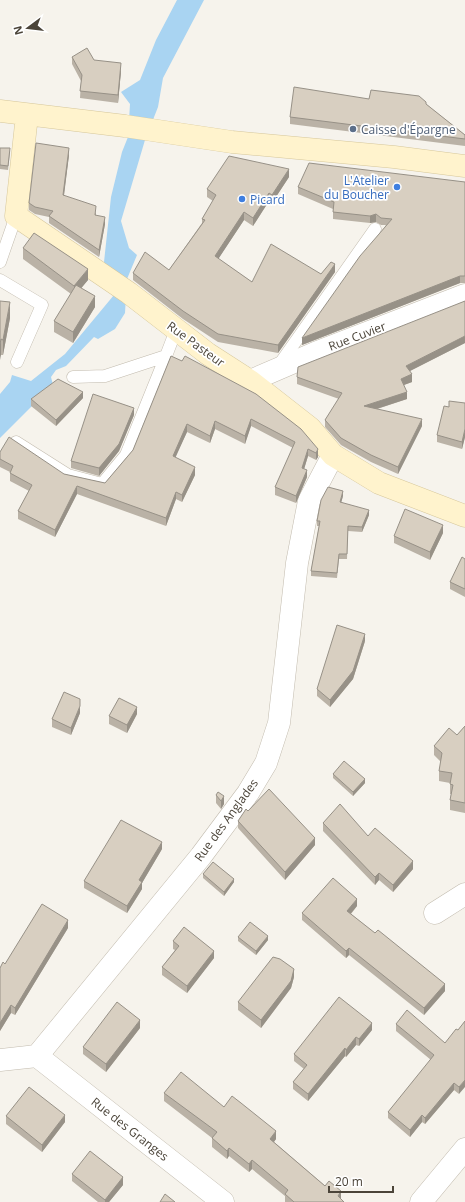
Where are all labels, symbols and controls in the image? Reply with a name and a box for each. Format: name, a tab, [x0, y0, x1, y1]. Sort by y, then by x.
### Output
north arrow	[8, 8, 48, 48]
text: N	[9, 24, 26, 37]
place label: Caisse d'Épargne	[361, 121, 456, 138]
marker: Caisse d'Épargne	[348, 124, 358, 134]
place label: L'Atelier du Boucher	[324, 172, 389, 203]
marker: L'Atelier du Boucher	[392, 182, 402, 192]
place label: Picard	[250, 191, 285, 208]
marker: Picard	[237, 194, 247, 204]
street label: Rue Pasteur	[164, 317, 228, 371]
street label: Rue Cuvier	[326, 317, 388, 355]
street label: Rue des Anglades	[190, 775, 262, 865]
street label: Rue des Granges	[88, 1093, 173, 1165]
scale bar	[329, 1168, 393, 1194]
text: 20 m	[335, 1173, 363, 1190]

